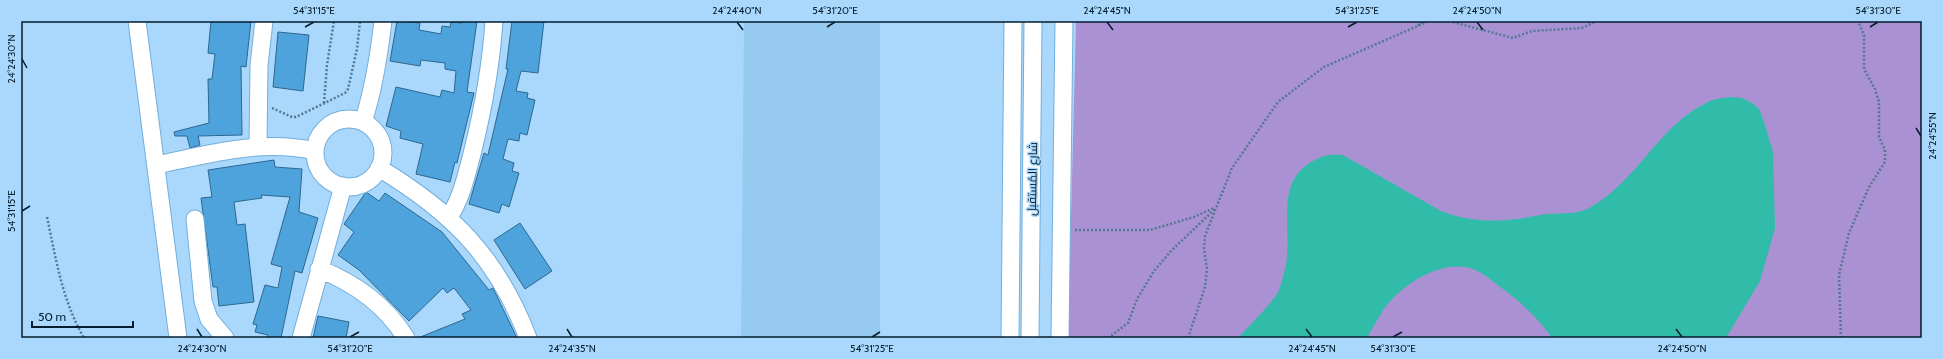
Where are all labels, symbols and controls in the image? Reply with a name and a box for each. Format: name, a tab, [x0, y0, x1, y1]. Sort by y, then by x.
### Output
text: 54°31'15"E	[293, 4, 335, 17]
text: 24°24'40"N	[712, 4, 762, 17]
text: 54°31'20"E	[812, 4, 858, 17]
text: 24°24'45"N	[1083, 4, 1131, 17]
text: 54°31'25"E	[1335, 4, 1379, 17]
text: 24°24'50"N	[1452, 4, 1502, 17]
text: 54°31'30"E	[1855, 4, 1901, 17]
text: 24°24'30"N	[5, 34, 18, 84]
text: 24°24'55"N	[1926, 112, 1939, 160]
street label: شارع المُستقبل	[1024, 142, 1041, 216]
text: 54°31'15"E	[5, 190, 18, 232]
scale bar	[32, 303, 133, 329]
text: 50 m	[38, 309, 66, 324]
text: 24°24'30"N	[177, 342, 227, 355]
text: 54°31'20"E	[327, 342, 373, 355]
text: 24°24'35"N	[548, 342, 596, 355]
text: 54°31'25"E	[850, 342, 894, 355]
text: 24°24'45"N	[1288, 342, 1336, 355]
text: 54°31'30"E	[1370, 342, 1416, 355]
text: 24°24'50"N	[1657, 342, 1707, 355]

